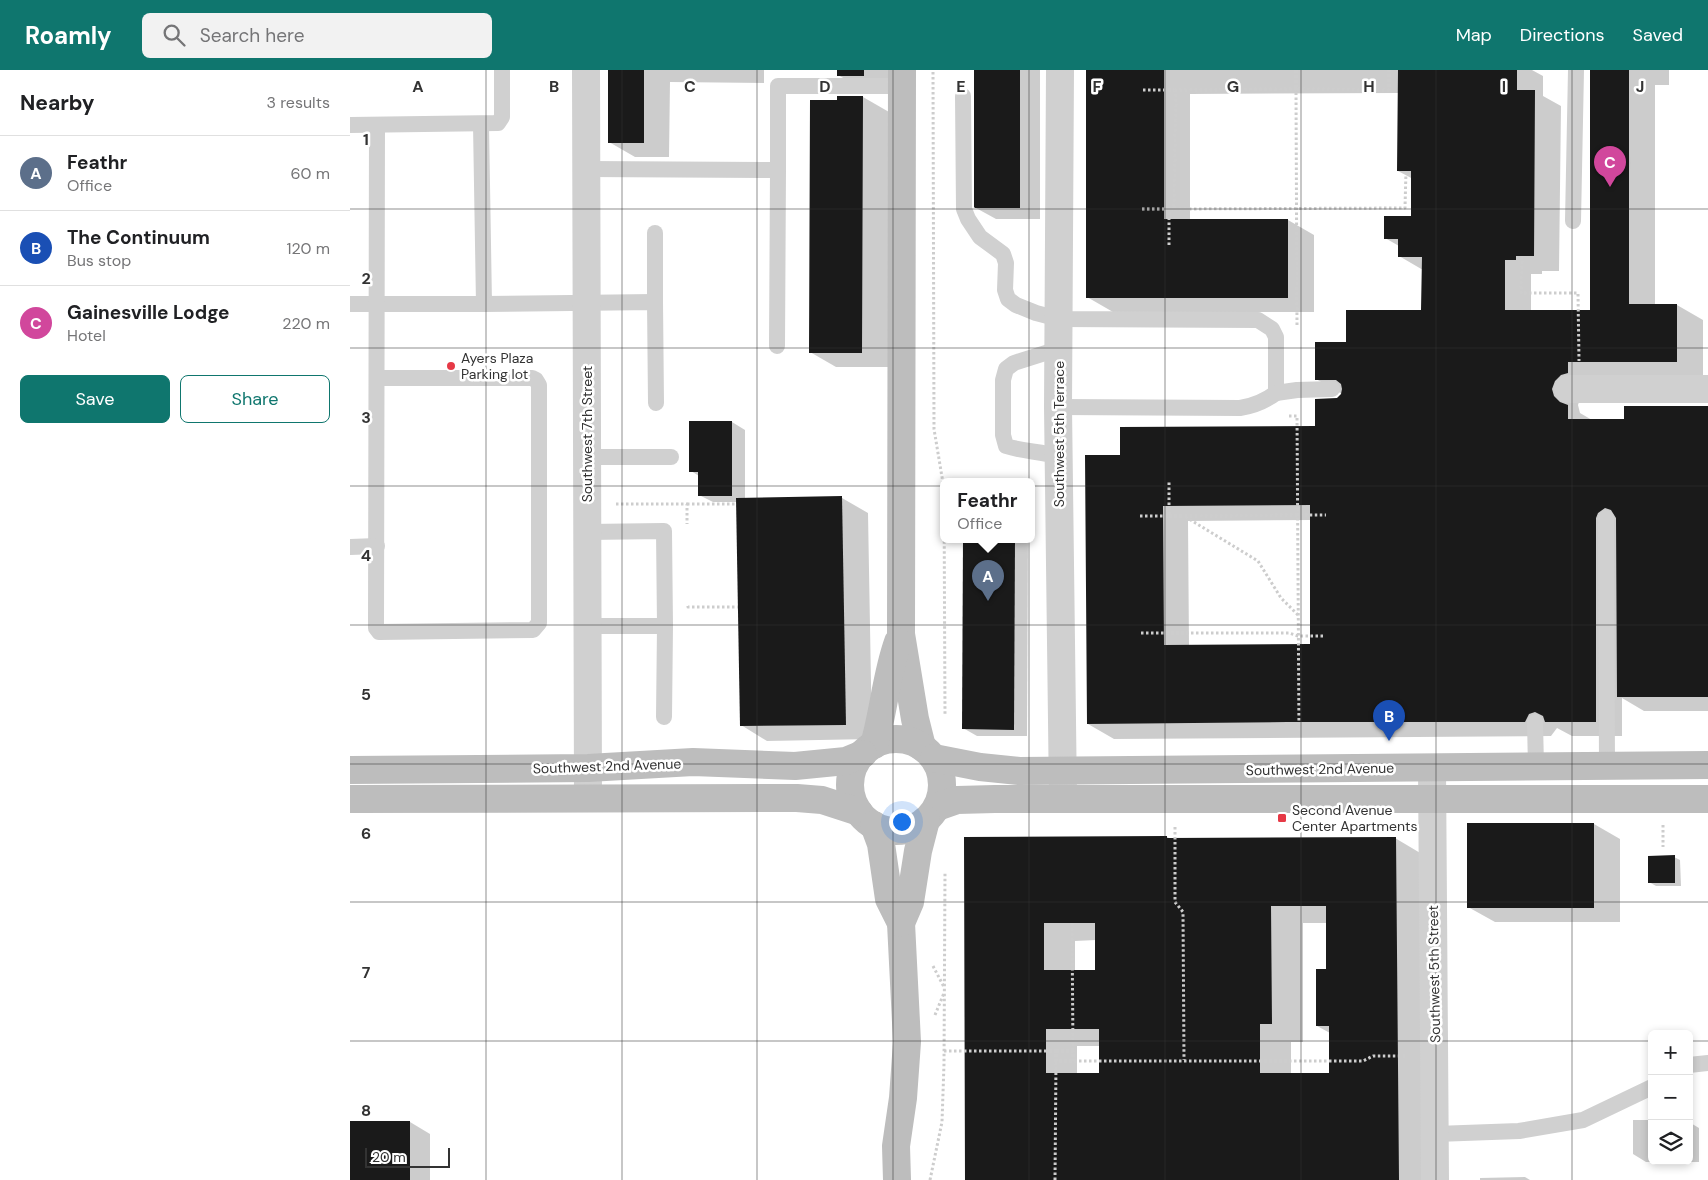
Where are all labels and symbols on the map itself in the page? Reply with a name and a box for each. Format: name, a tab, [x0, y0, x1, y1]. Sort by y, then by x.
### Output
text: A	[412, 76, 424, 97]
text: B	[549, 76, 559, 97]
text: C	[684, 76, 696, 97]
text: D	[819, 76, 831, 97]
text: E	[956, 76, 966, 97]
text: F	[1093, 76, 1102, 97]
text: G	[1227, 76, 1239, 97]
text: H	[1363, 76, 1375, 97]
text: I	[1502, 76, 1506, 97]
text: J	[1636, 76, 1644, 97]
text: 1	[363, 129, 369, 150]
pin: C	[1594, 146, 1626, 187]
text: 2	[361, 268, 371, 289]
place label: Ayers Plaza Parking lot	[461, 349, 533, 383]
marker: Ayers Plaza Parking lot	[445, 360, 457, 372]
street label: Southwest 5th Terrace	[1050, 361, 1068, 507]
street label: Southwest 7th Street	[578, 366, 596, 502]
text: 3	[361, 407, 371, 428]
text: 4	[361, 545, 371, 566]
pin: A	[972, 560, 1004, 601]
text: 5	[361, 684, 371, 705]
pin: B	[1373, 700, 1405, 741]
street label: Southwest 2nd Avenue	[532, 754, 682, 778]
street label: Southwest 2nd Avenue	[1246, 759, 1394, 779]
place label: Second Avenue Center Apartments	[1292, 801, 1418, 835]
your location	[889, 809, 915, 835]
marker: Second Avenue Center Apartments	[1276, 812, 1288, 824]
text: 6	[361, 823, 371, 844]
street label: Southwest 5th Street	[1424, 905, 1444, 1043]
text: 7	[362, 962, 371, 983]
text: 8	[361, 1100, 371, 1121]
scale bar	[365, 1145, 450, 1168]

